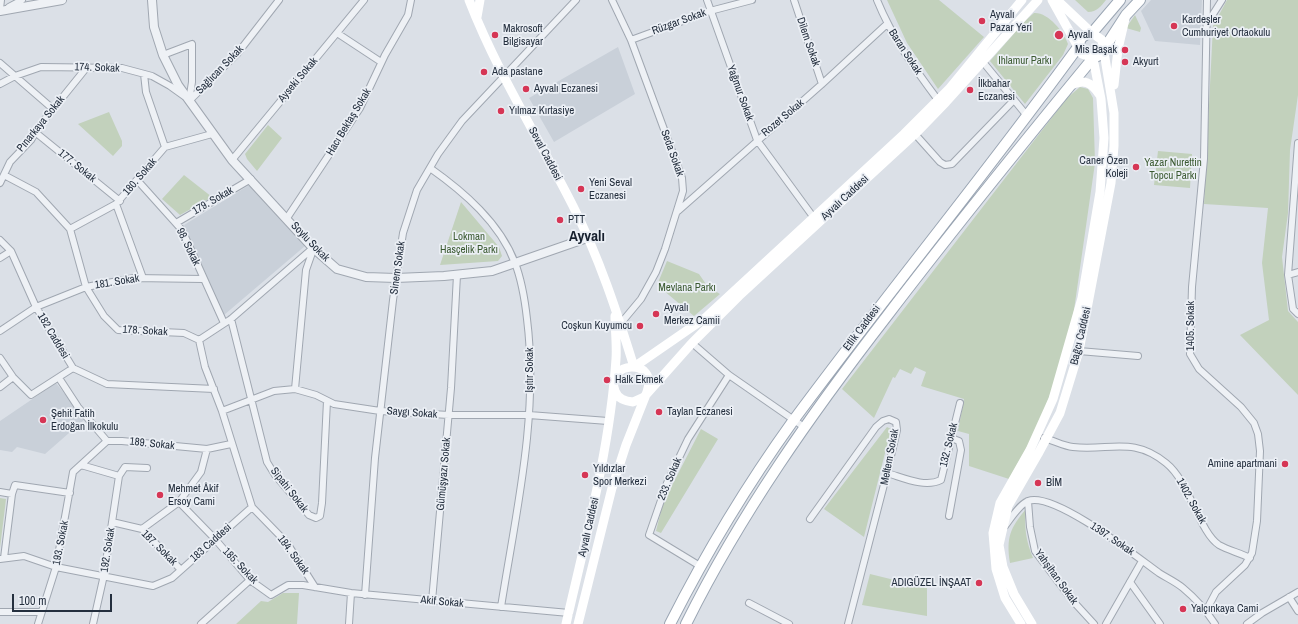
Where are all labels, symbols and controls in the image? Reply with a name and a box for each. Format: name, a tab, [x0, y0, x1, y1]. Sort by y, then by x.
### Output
street label: Rüzgar Sokak	[650, 6, 708, 38]
place label: Ayvalı Pazar Yeri	[990, 8, 1032, 34]
place label: Kardeşler Cumhuriyet Ortaokulu	[1182, 13, 1270, 39]
street label: Dilem Sokak	[793, 16, 823, 68]
marker: Ayvalı Pazar Yeri	[977, 16, 987, 26]
marker: Kardeşler Cumhuriyet Ortaokulu	[1169, 21, 1179, 31]
place label: Makrosoft Bilgisayar	[503, 22, 543, 48]
street label: Baran Sokak	[885, 27, 925, 77]
place label: Ayvalı	[1068, 28, 1092, 42]
marker: Ayvalı	[1053, 29, 1065, 41]
marker: Makrosoft Bilgisayar	[490, 30, 500, 40]
street label: Sağlıcan Sokak	[193, 43, 247, 97]
place label: Mis Başak	[1075, 43, 1117, 57]
marker: Mis Başak	[1120, 45, 1130, 55]
park label: Ihlamur Parkı	[998, 54, 1052, 68]
street label: Ayseki Sokak	[275, 55, 321, 105]
place label: Akyurt	[1133, 55, 1159, 69]
marker: Akyurt	[1120, 57, 1130, 67]
street label: 174. Sokak	[74, 61, 120, 75]
street label: Yağmur Sokak	[724, 63, 756, 123]
place label: Ada pastane	[492, 65, 543, 79]
marker: Ada pastane	[479, 67, 489, 77]
place label: İlkbahar Eczanesi	[978, 77, 1015, 103]
place label: Ayvalı Eczanesi	[534, 82, 598, 96]
marker: Ayvalı Eczanesi	[521, 84, 531, 94]
marker: İlkbahar Eczanesi	[965, 85, 975, 95]
street label: Hacı Bektaş Sokak	[324, 86, 374, 158]
street label: Pınarkaya Sokak	[14, 93, 68, 155]
street label: Rozet Sokak	[759, 97, 807, 139]
place label: Yılmaz Kırtasiye	[509, 104, 574, 118]
marker: Yılmaz Kırtasiye	[496, 106, 506, 116]
street label: Seval Caddesi	[525, 125, 565, 183]
street label: Seda Sokak	[657, 128, 687, 178]
street label: 177. Sokak	[55, 147, 99, 185]
place label: Caner Özen Koleji	[1079, 154, 1128, 180]
street label: 180. Sokak	[120, 156, 160, 198]
park label: Yazar Nurettin Topcu Parkı	[1144, 156, 1202, 182]
marker: Caner Özen Koleji	[1131, 162, 1141, 172]
street label: Ayvalı Caddesi	[818, 173, 872, 223]
place label: Yeni Seval Eczanesi	[589, 176, 632, 202]
street label: 179. Sokak	[190, 184, 236, 218]
marker: Yeni Seval Eczanesi	[576, 184, 586, 194]
place label: PTT	[568, 213, 585, 227]
marker: PTT	[555, 215, 565, 225]
street label: Soylu Sokak	[288, 219, 332, 265]
street label: 98. Sokak	[173, 226, 203, 268]
district label: Ayvalı	[569, 228, 605, 246]
park label: Lokman Hasçelik Parkı	[440, 230, 498, 256]
street label: Sinem Sokak	[388, 241, 408, 295]
street label: 181. Sokak	[94, 272, 140, 292]
park label: Mevlana Parkı	[658, 281, 716, 295]
place label: Ayvalı Merkez Camii	[664, 301, 720, 327]
street label: 1405. Sokak	[1184, 301, 1198, 351]
street label: Etlik Caddesi	[841, 303, 883, 353]
street label: Bağcı Caddesi	[1068, 306, 1094, 366]
marker: Ayvalı Merkez Camii	[651, 309, 661, 319]
street label: 182 Caddesi	[34, 311, 72, 361]
place label: Coşkun Kuyumcu	[561, 319, 632, 333]
marker: Coşkun Kuyumcu	[635, 321, 645, 331]
street label: 178. Sokak	[122, 323, 168, 339]
street label: Işıtır Sokak	[523, 347, 537, 393]
place label: Halk Ekmek	[615, 373, 663, 387]
marker: Halk Ekmek	[602, 375, 612, 385]
street label: Saygı Sokak	[386, 405, 438, 421]
place label: Taylan Eczanesi	[667, 405, 733, 419]
place label: Şehit Fatih Erdoğan İlkokulu	[51, 407, 118, 433]
marker: Taylan Eczanesi	[654, 407, 664, 417]
marker: Şehit Fatih Erdoğan İlkokulu	[38, 415, 48, 425]
street label: 132. Sokak	[937, 422, 961, 468]
street label: Meltem Sokak	[878, 428, 902, 486]
street label: 189. Sokak	[129, 435, 175, 453]
street label: Gümüşyazı Sokak	[434, 437, 454, 511]
street label: 233. Sokak	[655, 456, 685, 502]
place label: Amine apartmani	[1208, 457, 1277, 471]
marker: Amine apartmani	[1280, 459, 1290, 469]
place label: Yıldızlar Spor Merkezi	[593, 462, 647, 488]
street label: Sipahi Sokak	[267, 465, 311, 515]
marker: Yıldızlar Spor Merkezi	[580, 470, 590, 480]
place label: BİM	[1046, 476, 1062, 490]
street label: 1402. Sokak	[1173, 476, 1209, 526]
marker: BİM	[1033, 478, 1043, 488]
place label: Mehmet Âkif Ersoy Cami	[168, 482, 219, 508]
marker: Mehmet Âkif Ersoy Cami	[155, 490, 165, 500]
street label: Ayvalı Caddesi	[576, 496, 602, 558]
street label: 193. Sokak	[50, 520, 72, 566]
street label: 1397. Sokak	[1088, 520, 1136, 558]
street label: 183 Caddesi	[188, 521, 234, 565]
street label: 192. Sokak	[98, 527, 118, 573]
street label: 187. Sokak	[138, 527, 180, 569]
street label: 184. Sokak	[274, 533, 312, 577]
street label: 185. Sokak	[220, 545, 260, 587]
street label: Yahşihan Sokak	[1032, 547, 1080, 607]
place label: ADIGÜZEL İNŞAAT	[891, 576, 971, 590]
marker: ADIGÜZEL İNŞAAT	[974, 578, 984, 588]
scale bar	[14, 586, 114, 612]
text: 100 m	[19, 593, 46, 609]
street label: Akif Sokak	[420, 594, 464, 610]
place label: Yalçınkaya Cami	[1191, 602, 1259, 616]
marker: Yalçınkaya Cami	[1178, 604, 1188, 614]

